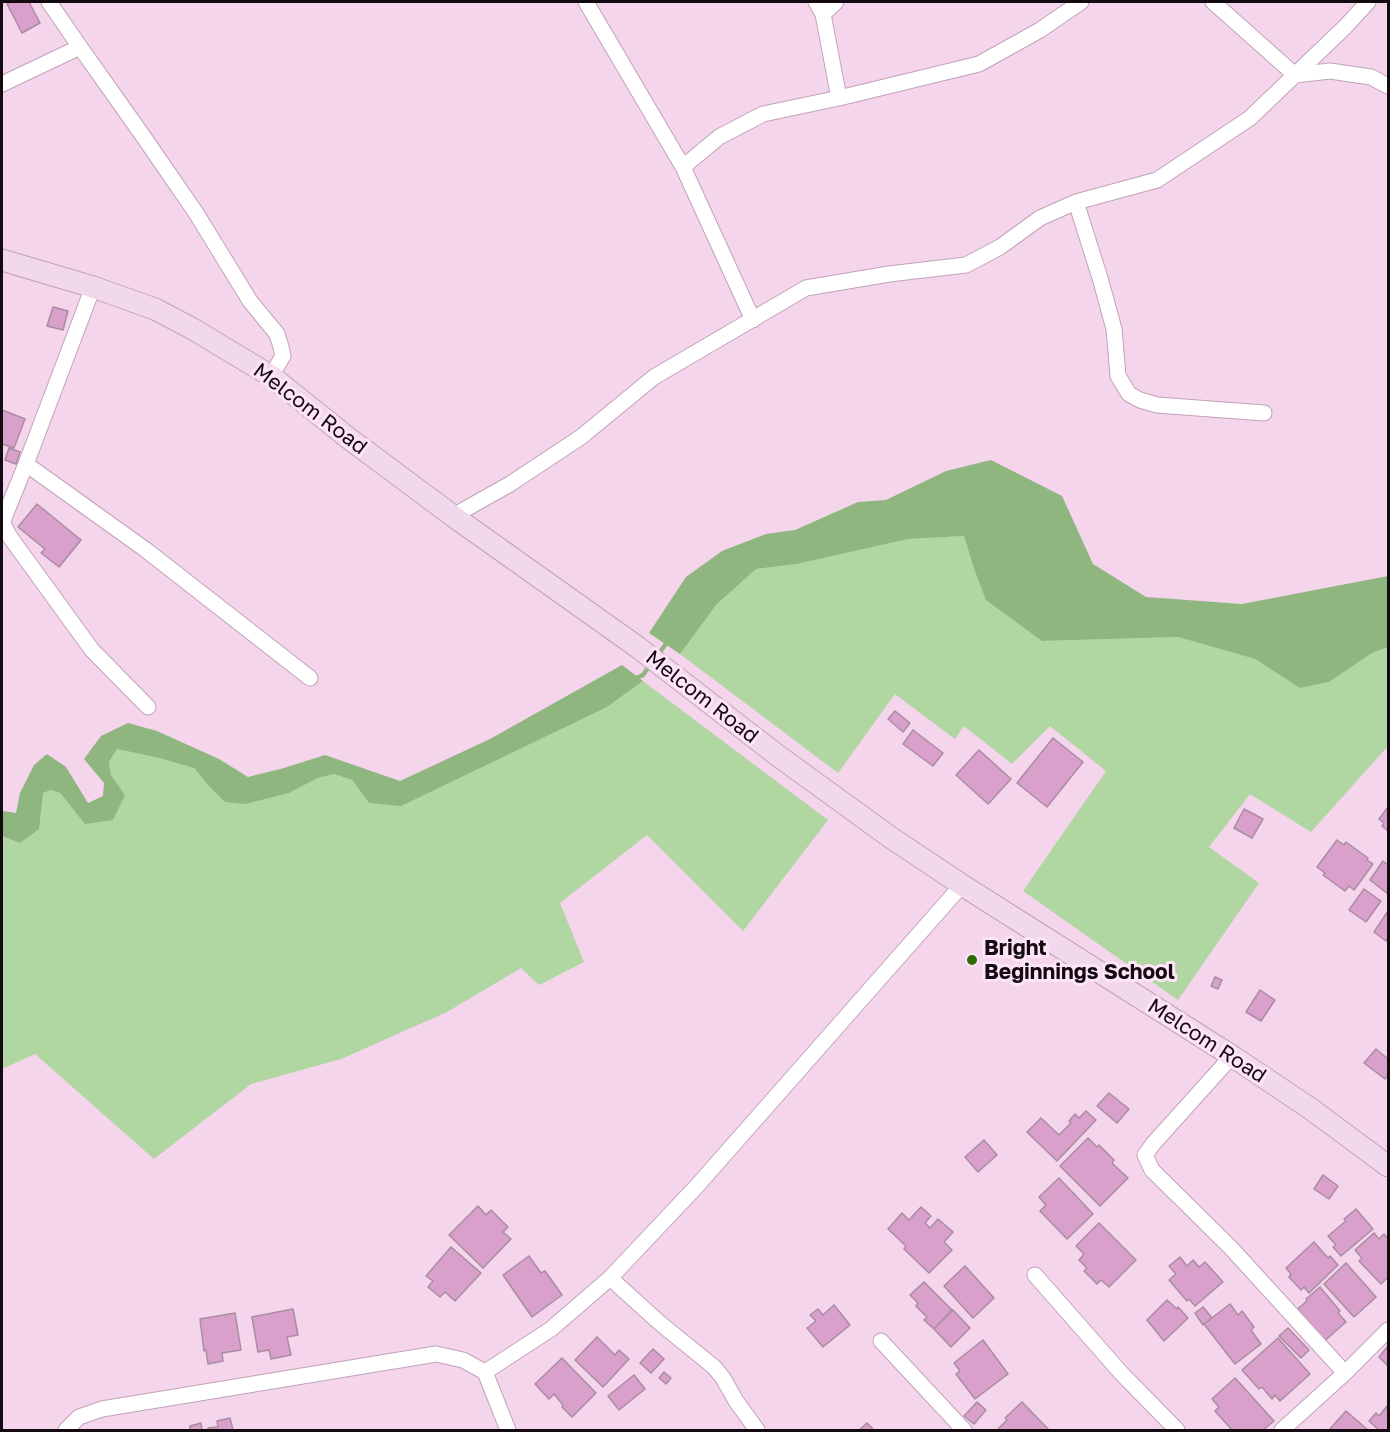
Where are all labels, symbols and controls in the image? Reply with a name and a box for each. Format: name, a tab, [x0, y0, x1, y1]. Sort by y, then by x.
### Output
street label: Melcom Road	[248, 358, 372, 460]
street label: Melcom Road	[641, 645, 763, 749]
place label: Bright Beginnings School	[984, 935, 1175, 985]
marker: Bright Beginnings School	[965, 953, 979, 967]
street label: Melcom Road	[1143, 993, 1271, 1089]

